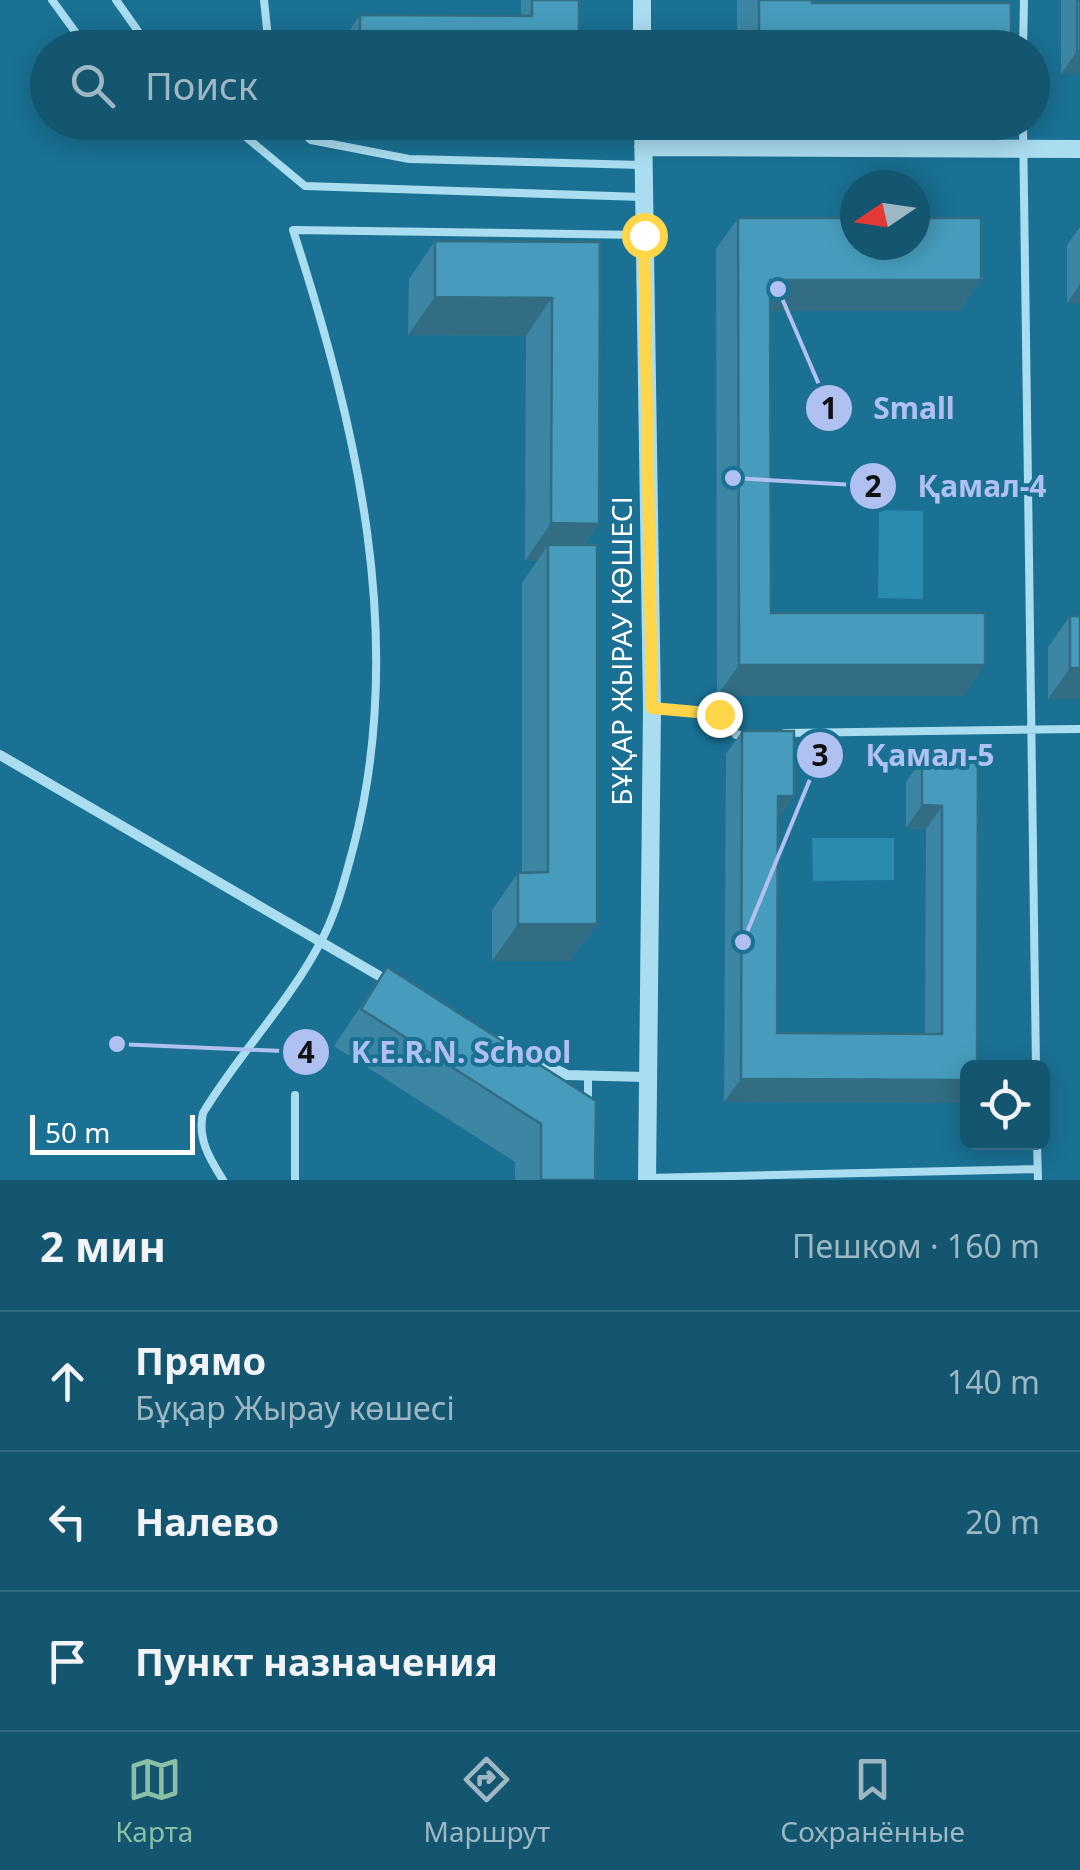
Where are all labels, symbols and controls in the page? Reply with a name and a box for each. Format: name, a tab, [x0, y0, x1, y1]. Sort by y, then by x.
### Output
search box	[30, 30, 1050, 140]
icon: search	[65, 58, 120, 113]
text: Поиск	[145, 59, 258, 111]
north arrow	[840, 170, 930, 260]
route start	[622, 213, 668, 259]
callout: Small	[804, 378, 975, 438]
text: 1	[820, 387, 838, 428]
text: Small	[873, 387, 955, 428]
callout: Қамал-4	[848, 456, 1067, 516]
text: 2	[864, 465, 882, 506]
text: Қамал-4	[918, 465, 1047, 506]
street label: БҰҚАР ЖЫРАУ КӨШЕСІ	[602, 496, 640, 806]
route end	[697, 692, 743, 738]
callout: Қамал-5	[795, 725, 1014, 785]
text: 3	[811, 734, 829, 775]
text: Қамал-5	[866, 734, 995, 775]
callout: K.E.R.N. School	[281, 1022, 592, 1082]
text: 4	[297, 1031, 315, 1072]
text: K.E.R.N. School	[351, 1031, 571, 1072]
map controls	[960, 1060, 1050, 1150]
button: locate	[960, 1060, 1050, 1150]
scale bar	[30, 1110, 195, 1154]
text: 50 m	[45, 1113, 111, 1151]
text: 2 мин	[40, 1217, 166, 1274]
text: Пешком · 160 m	[792, 1224, 1040, 1267]
text: Прямо	[135, 1334, 266, 1386]
icon: ahead	[40, 1354, 95, 1409]
text: 140 m	[947, 1360, 1040, 1403]
text: Бұқар Жырау көшесі	[135, 1386, 455, 1429]
icon: left	[40, 1494, 95, 1549]
text: Налево	[135, 1495, 279, 1547]
text: 20 m	[965, 1500, 1040, 1543]
icon: arrive	[40, 1634, 95, 1689]
text: Пункт назначения	[135, 1635, 498, 1687]
tab: Карта	[115, 1752, 193, 1850]
tab: Маршрут	[424, 1752, 550, 1850]
tab: Сохранённые	[780, 1752, 965, 1850]

